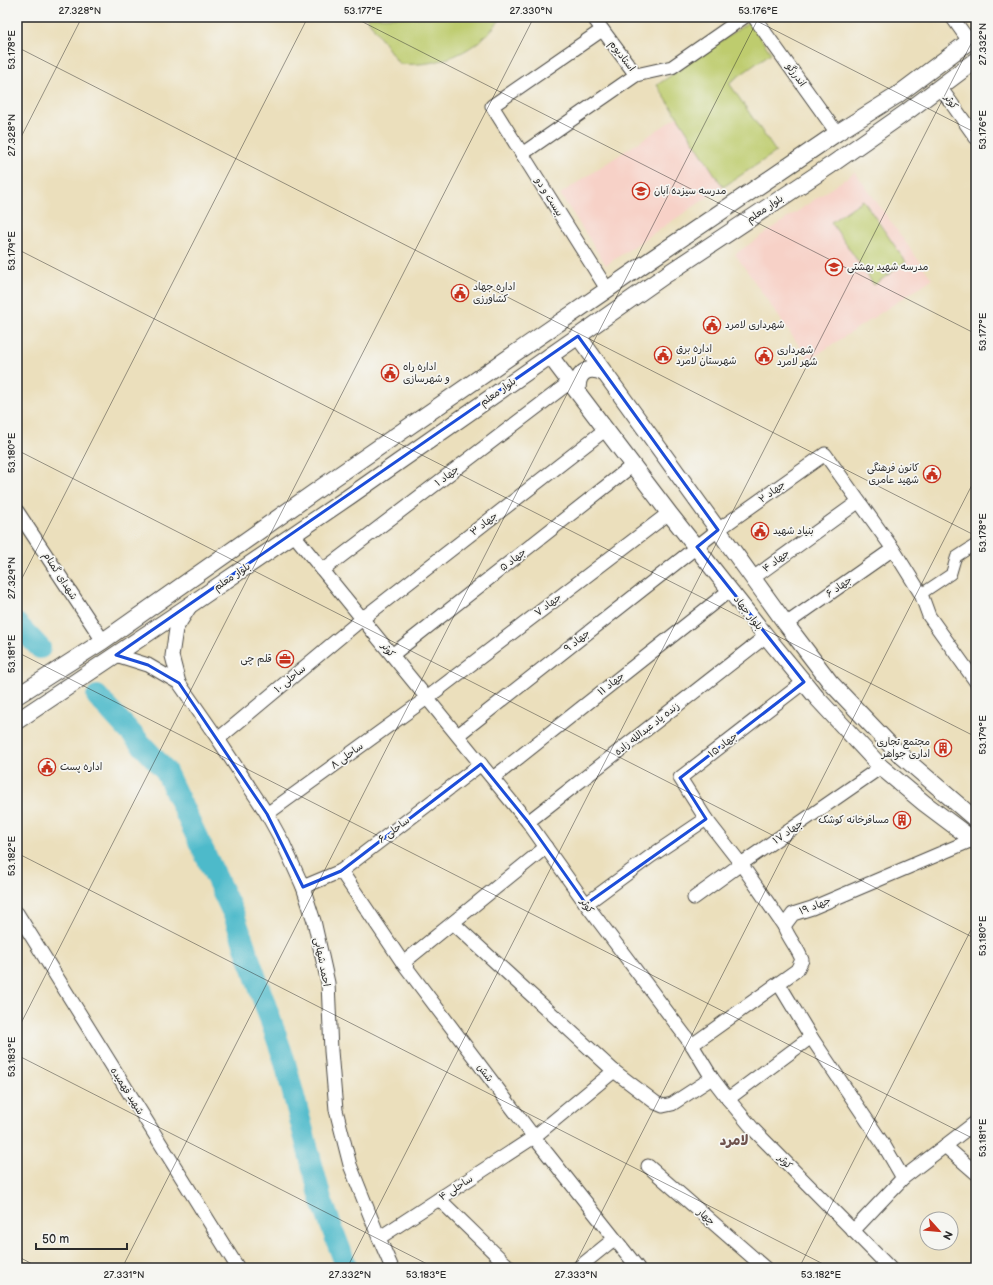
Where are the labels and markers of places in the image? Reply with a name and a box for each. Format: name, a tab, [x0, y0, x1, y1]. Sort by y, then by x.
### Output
school or university icon: مدرسه سیزده آبان	[631, 181, 651, 201]
place label: مدرسه سیزده آبان	[654, 185, 726, 197]
school or university icon: مدرسه شهید بهشتی	[824, 257, 844, 277]
place label: مدرسه شهید بهشتی	[847, 261, 929, 274]
place label: اداره جهاد کشاورزی	[473, 281, 515, 305]
public building icon: اداره جهاد کشاورزی	[450, 283, 470, 303]
public building icon: شهرداری لامرد	[702, 315, 722, 335]
place label: شهرداری لامرد	[725, 319, 785, 331]
place label: اداره برق شهرستان لامرد	[676, 343, 737, 367]
place label: شهرداری شهر لامرد	[777, 344, 818, 368]
public building icon: اداره برق شهرستان لامرد	[653, 345, 673, 365]
public building icon: شهرداری شهر لامرد	[754, 346, 774, 366]
place label: اداره راه و شهرسازی	[403, 361, 450, 385]
public building icon: اداره راه و شهرسازی	[380, 363, 400, 383]
place label: کانون فرهنگی شهید عامری	[867, 462, 919, 486]
public building icon: کانون فرهنگی شهید عامری	[922, 464, 942, 484]
public building icon: بنیاد شهید	[750, 521, 770, 541]
place label: بنیاد شهید	[773, 525, 814, 537]
office icon: قلم چی	[275, 649, 295, 669]
place label: قلم چی	[241, 653, 272, 666]
place label: مجتمع تجاری اداری جواهر	[876, 736, 930, 761]
building icon: مجتمع تجاری اداری جواهر	[933, 738, 953, 758]
public building icon: اداره پست	[37, 757, 57, 777]
place label: اداره پست	[60, 761, 102, 773]
building icon: مسافرخانه کوشک	[892, 810, 912, 830]
place label: مسافرخانه کوشک	[818, 814, 889, 826]

